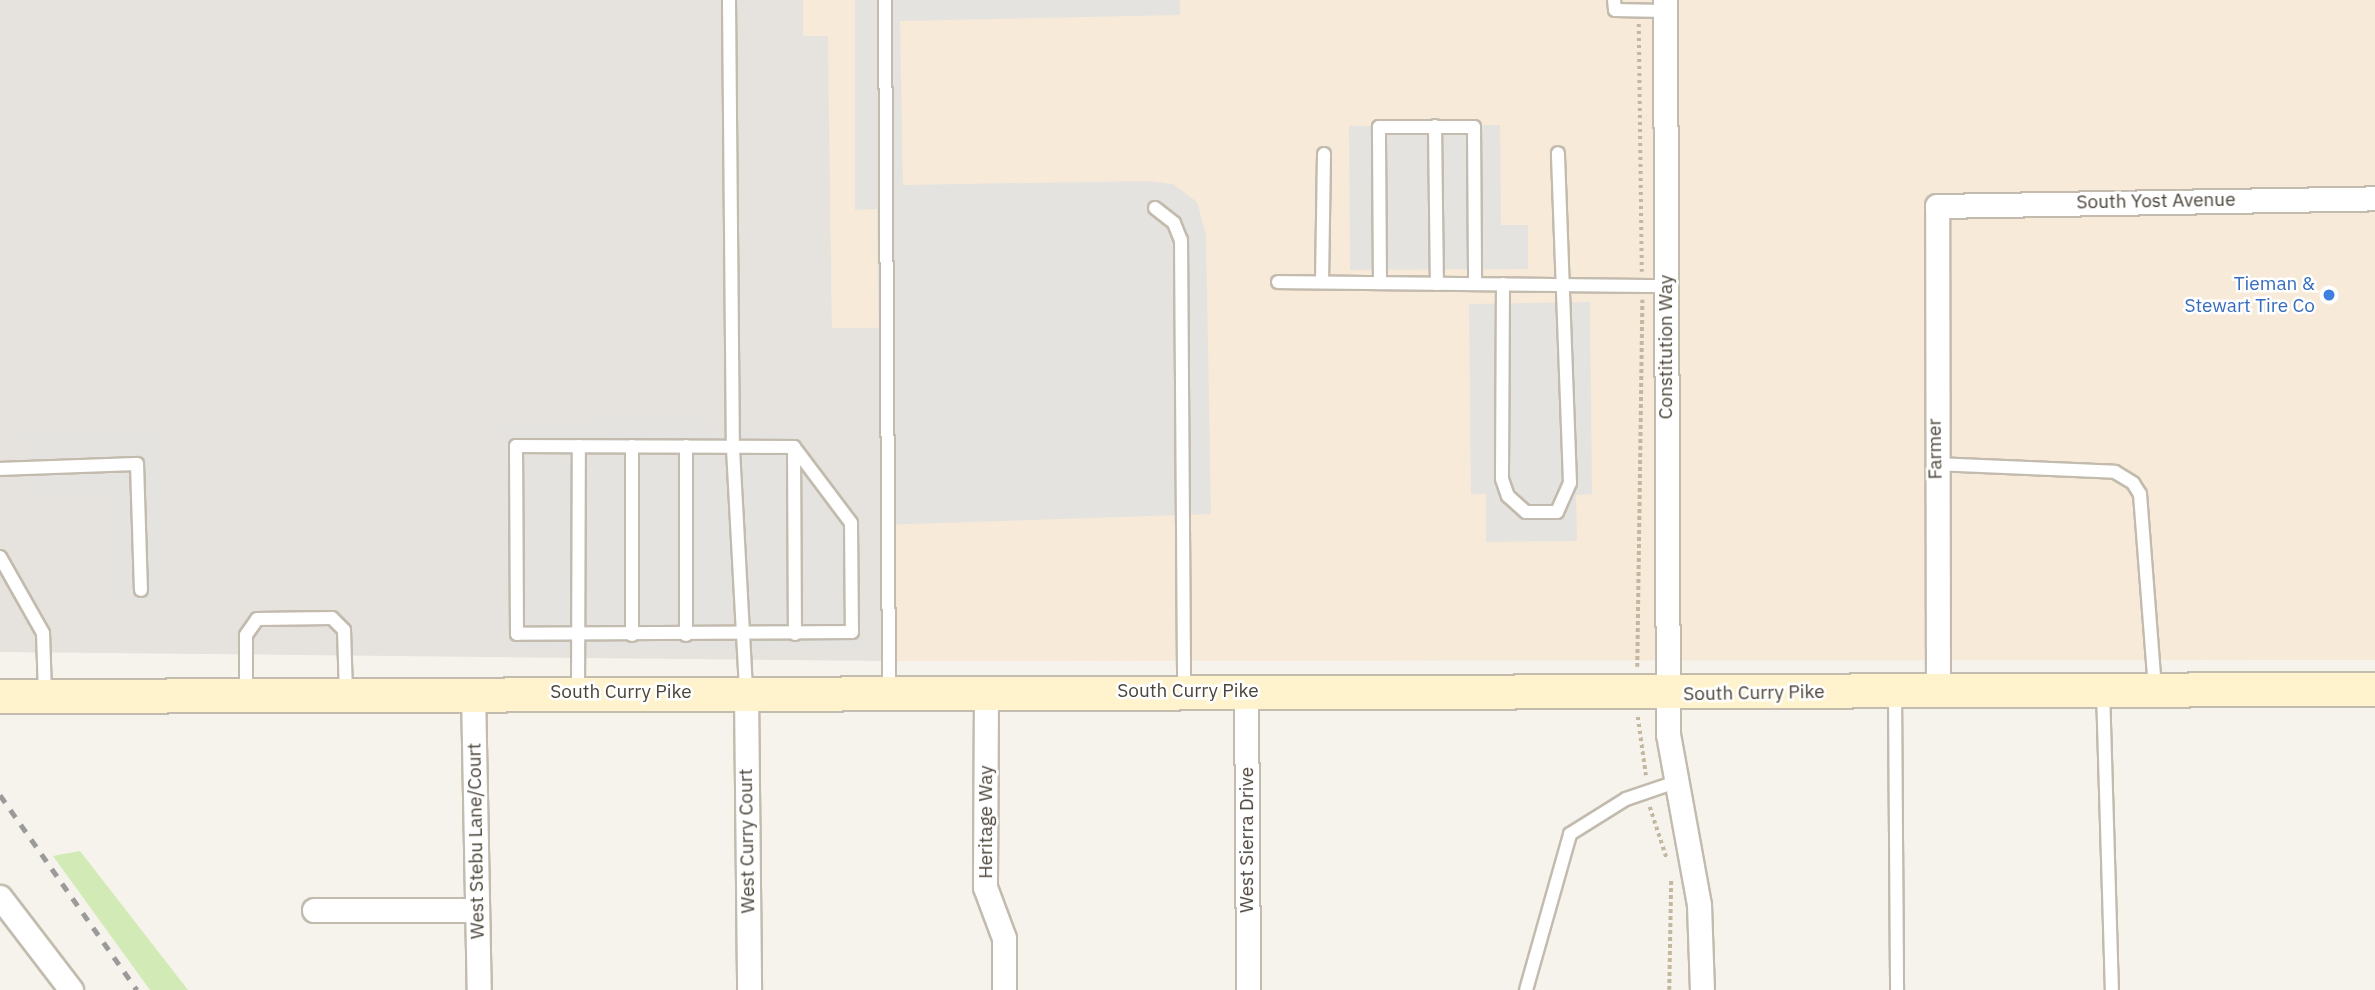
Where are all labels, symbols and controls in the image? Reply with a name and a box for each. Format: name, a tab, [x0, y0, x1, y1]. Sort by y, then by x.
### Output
street label: South Yost Avenue	[2076, 188, 2236, 214]
place label: Tieman & Stewart Tire Co	[2184, 273, 2315, 317]
street label: Constitution Way	[1655, 275, 1677, 419]
marker: Tieman & Stewart Tire Co	[2321, 287, 2337, 303]
street label: Farmer	[1923, 418, 1947, 480]
street label: South Curry Pike	[1117, 680, 1259, 702]
street label: South Curry Pike	[1683, 680, 1825, 706]
street label: South Curry Pike	[550, 681, 692, 703]
street label: West Stebu Lane/Court	[463, 743, 489, 939]
street label: Heritage Way	[975, 765, 997, 879]
street label: West Sierra Drive	[1236, 767, 1258, 913]
street label: West Curry Court	[734, 768, 760, 914]

